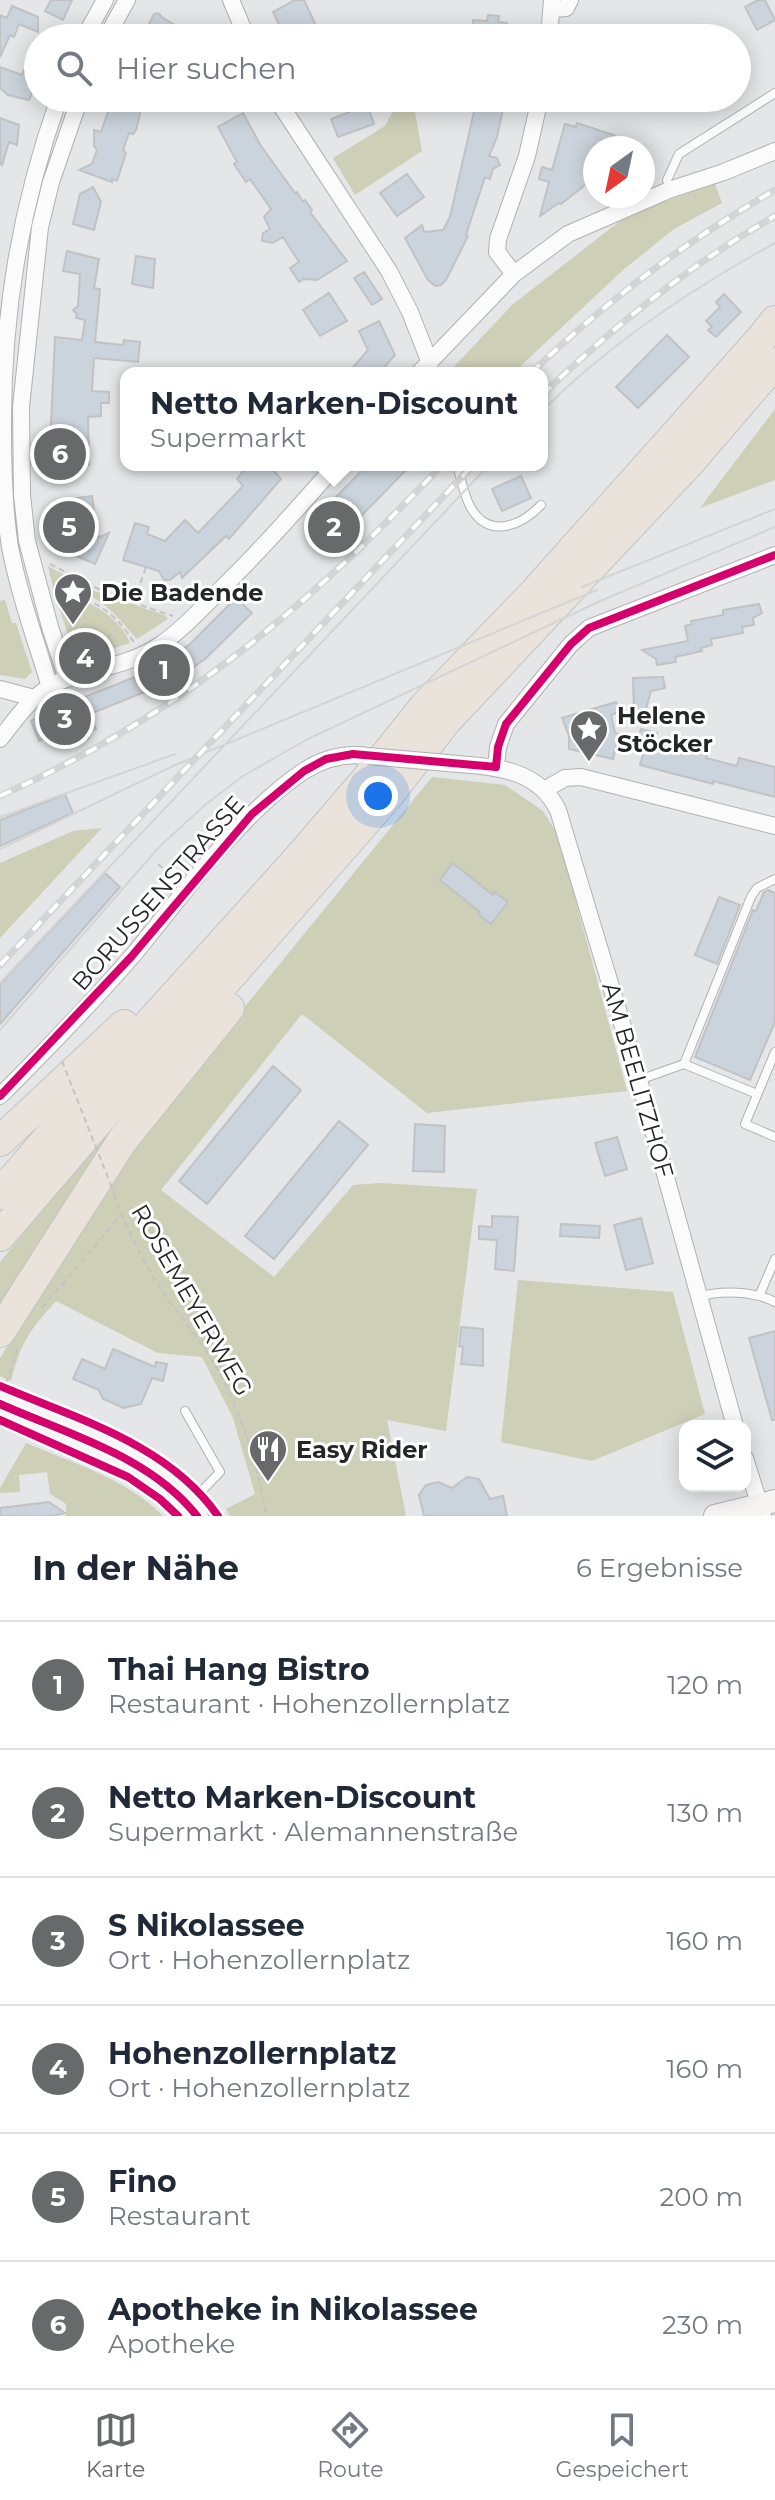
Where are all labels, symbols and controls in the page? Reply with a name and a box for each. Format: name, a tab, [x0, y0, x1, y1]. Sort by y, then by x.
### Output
search box	[24, 24, 751, 112]
icon: search	[52, 46, 96, 90]
text: Hier suchen	[116, 50, 297, 87]
north arrow	[583, 136, 655, 208]
popup	[120, 367, 548, 471]
text: Netto Marken-Discount	[150, 385, 518, 422]
text: Supermarkt	[150, 422, 306, 454]
pin: 6	[34, 424, 86, 484]
pin: 5	[43, 497, 95, 557]
pin: 2	[308, 497, 360, 557]
place icon: Die Badende	[52, 571, 94, 626]
place label: Die Badende	[101, 578, 263, 607]
pin: 4	[59, 628, 111, 688]
pin: 1	[138, 640, 190, 700]
pin: 3	[39, 689, 91, 749]
place label: Helene Stöcker	[617, 701, 713, 758]
place icon: Helene Stöcker	[568, 708, 610, 763]
your location	[358, 776, 398, 816]
street label: BORUSSENSTRASSE	[66, 790, 250, 996]
street label: AM BEELITZHOF	[596, 979, 680, 1181]
street label: ROSEMEYERWEG	[125, 1199, 259, 1401]
map controls	[679, 1420, 751, 1492]
button: layers	[679, 1420, 751, 1492]
restaurant icon: Easy Rider	[247, 1428, 289, 1483]
place label: Easy Rider	[296, 1435, 428, 1464]
text: In der Nähe	[32, 1547, 239, 1589]
text: 6 Ergebnisse	[576, 1552, 743, 1584]
text: Thai Hang Bistro	[108, 1651, 370, 1688]
text: 1	[53, 1669, 63, 1701]
text: 120 m	[667, 1669, 743, 1701]
text: Restaurant · Hohenzollernplatz	[108, 1688, 510, 1720]
text: Netto Marken-Discount	[108, 1779, 476, 1816]
text: 2	[50, 1797, 66, 1829]
text: 130 m	[667, 1797, 743, 1829]
text: Supermarkt · Alemannenstraße	[108, 1816, 518, 1848]
text: S Nikolassee	[108, 1907, 305, 1944]
text: 3	[50, 1925, 66, 1957]
text: 160 m	[666, 1925, 743, 1957]
text: Ort · Hohenzollernplatz	[108, 1944, 410, 1976]
text: Hohenzollernplatz	[108, 2035, 396, 2072]
text: 4	[49, 2053, 67, 2085]
text: 160 m	[666, 2053, 743, 2085]
text: Ort · Hohenzollernplatz	[108, 2072, 410, 2104]
text: Fino	[108, 2163, 177, 2200]
text: 5	[50, 2181, 66, 2213]
text: 200 m	[659, 2181, 743, 2213]
text: Restaurant	[108, 2200, 251, 2232]
text: Apotheke in Nikolassee	[108, 2291, 478, 2328]
text: 6	[50, 2309, 66, 2341]
text: 230 m	[662, 2309, 743, 2341]
text: Apotheke	[108, 2328, 235, 2360]
tab: Karte	[86, 2408, 145, 2483]
tab: Route	[317, 2408, 383, 2483]
tab: Gespeichert	[555, 2408, 689, 2483]

